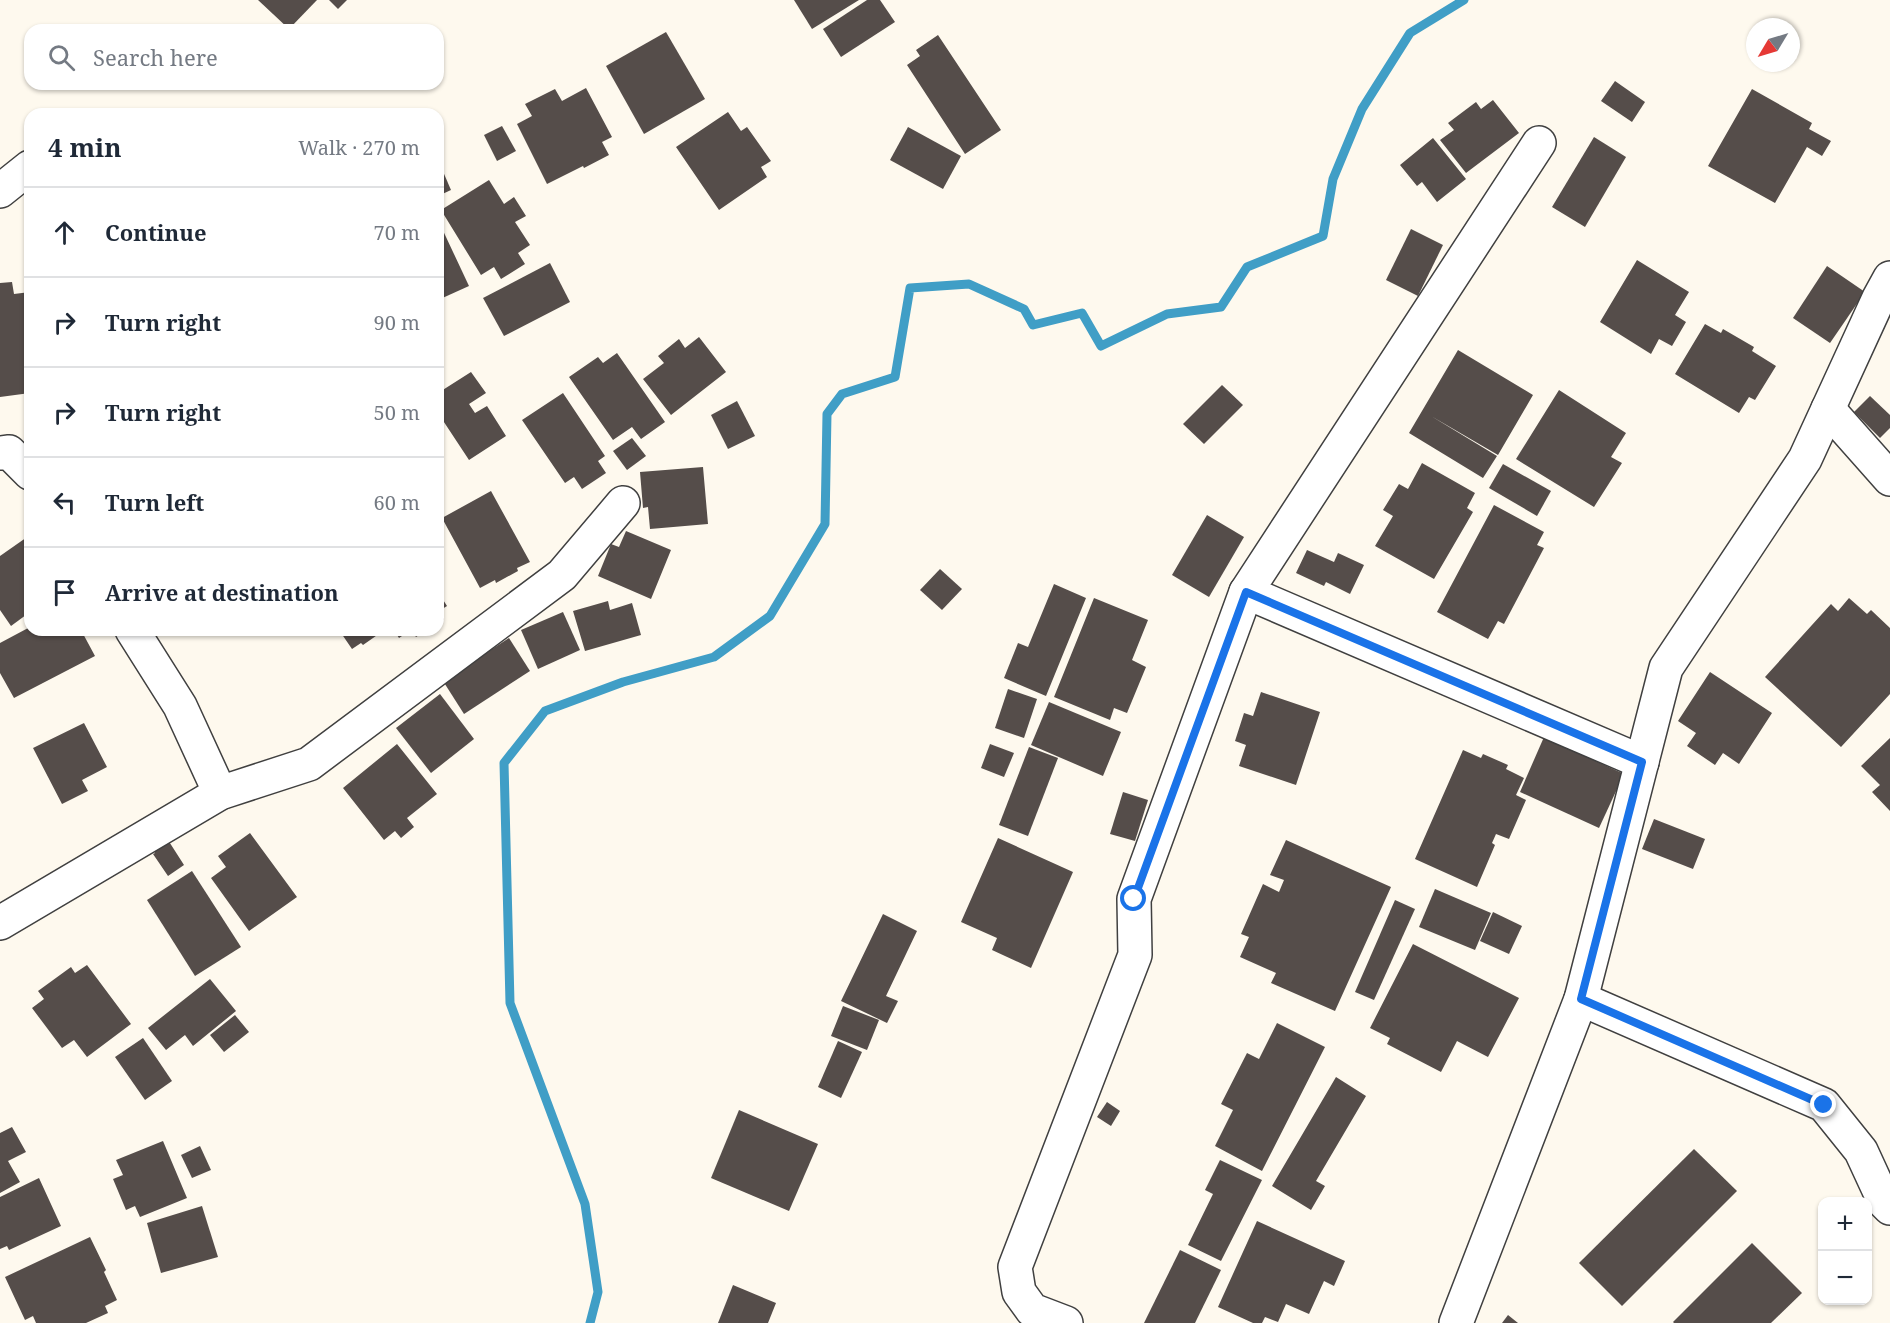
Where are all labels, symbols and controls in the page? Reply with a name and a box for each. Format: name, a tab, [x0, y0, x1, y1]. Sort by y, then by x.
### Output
north arrow	[1746, 18, 1800, 72]
search box	[24, 24, 444, 90]
icon: search	[45, 41, 78, 74]
text: Search here	[93, 42, 218, 72]
text: 4 min	[48, 129, 122, 165]
text: Walk · 270 m	[298, 134, 420, 161]
icon: ahead	[48, 216, 81, 249]
text: Continue	[105, 217, 207, 247]
text: 70 m	[374, 219, 420, 246]
icon: right	[48, 306, 81, 339]
text: Turn right	[105, 307, 221, 337]
text: 90 m	[374, 309, 420, 336]
icon: right	[48, 396, 81, 429]
text: Turn right	[105, 397, 221, 427]
text: 50 m	[374, 399, 420, 426]
icon: left	[48, 486, 81, 519]
text: Turn left	[105, 487, 204, 517]
text: 60 m	[374, 489, 420, 516]
icon: arrive	[48, 576, 81, 609]
text: Arrive at destination	[105, 577, 339, 607]
route start	[1120, 885, 1146, 911]
route end	[1810, 1091, 1836, 1117]
map controls	[1818, 1197, 1872, 1305]
button: +	[1818, 1197, 1872, 1251]
button: −	[1818, 1251, 1872, 1305]

